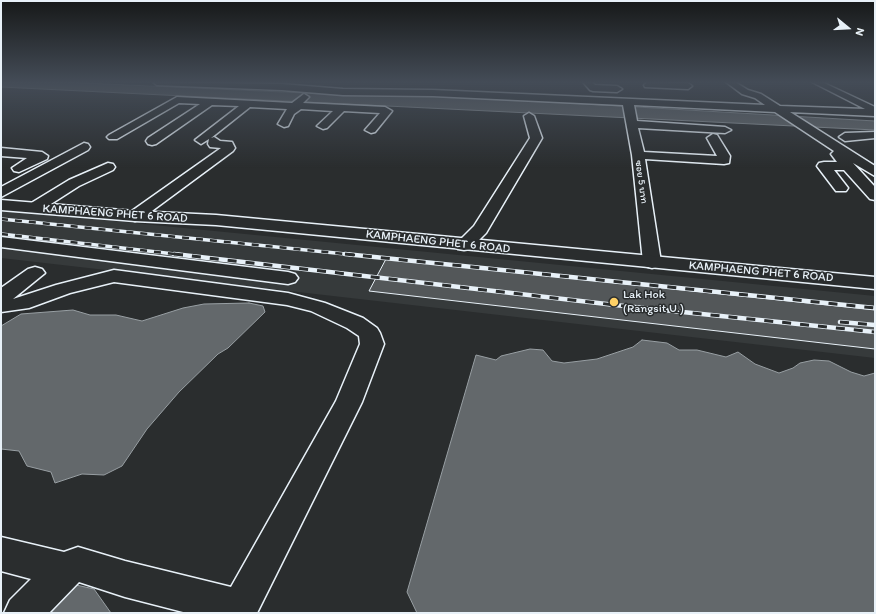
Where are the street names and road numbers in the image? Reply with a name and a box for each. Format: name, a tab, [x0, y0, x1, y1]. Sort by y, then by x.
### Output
street label: ซอย 5 บาท	[632, 160, 650, 204]
street label: KAMPHAENG PHET 6 ROAD	[42, 202, 188, 226]
street label: KAMPHAENG PHET 6 ROAD	[365, 227, 511, 257]
street label: KAMPHAENG PHET 6 ROAD	[688, 258, 834, 286]

